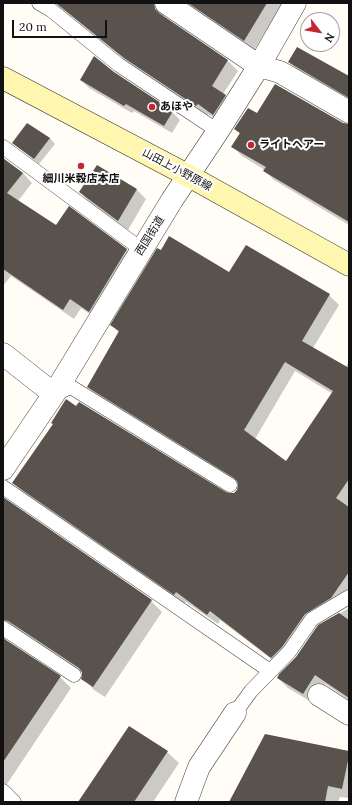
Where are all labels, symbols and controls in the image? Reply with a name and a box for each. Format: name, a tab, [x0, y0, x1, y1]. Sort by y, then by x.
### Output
scale bar	[14, 12, 109, 38]
north arrow	[300, 12, 340, 52]
text: 20 m	[19, 19, 47, 34]
text: N	[321, 30, 338, 45]
place label: あほや	[160, 100, 193, 114]
marker: あほや	[147, 102, 157, 112]
place label: ライトヘアー	[259, 138, 324, 152]
marker: ライトヘアー	[246, 140, 256, 150]
street label: 山田上小野原線	[140, 146, 214, 194]
marker: 細川米穀店本店	[76, 161, 86, 171]
place label: 細川米穀店本店	[43, 172, 119, 186]
street label: 西国街道	[133, 214, 167, 258]

